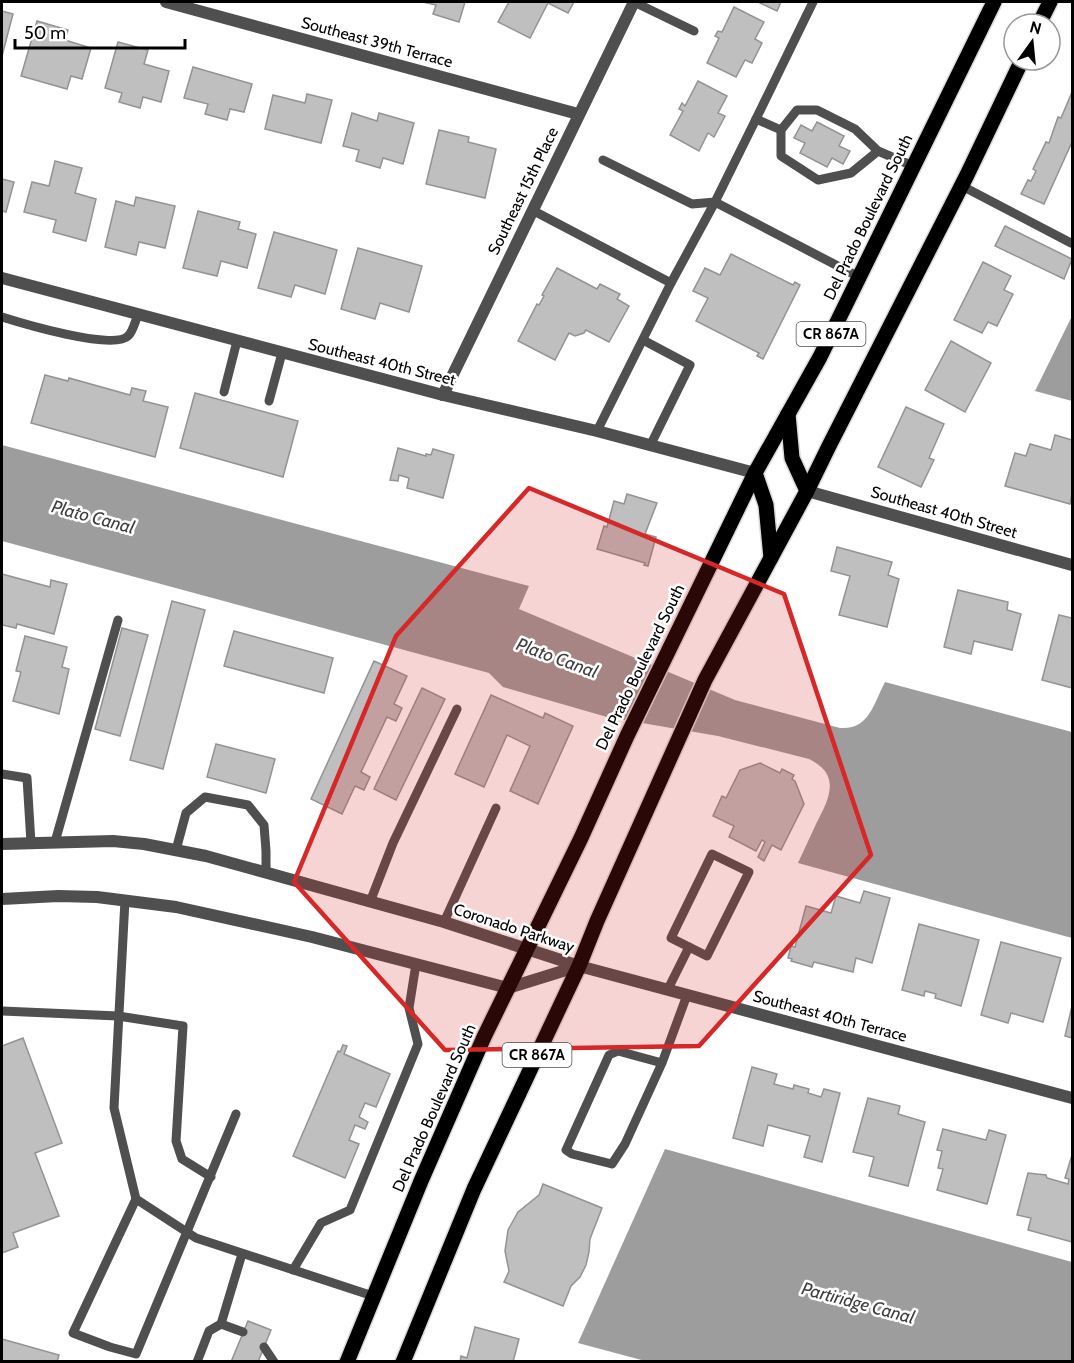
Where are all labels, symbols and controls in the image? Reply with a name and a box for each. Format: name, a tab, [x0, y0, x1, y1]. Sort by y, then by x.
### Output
scale bar	[15, 12, 184, 50]
north arrow	[1002, 12, 1062, 72]
street label: Southeast 39th Terrace	[299, 13, 455, 71]
text: N	[1028, 17, 1044, 39]
text: 50 m	[24, 22, 66, 44]
street label: Southeast 15th Place	[484, 124, 562, 258]
street label: Del Prado Boulevard South	[820, 131, 916, 303]
road number: CR 867A	[796, 322, 866, 346]
street label: Southeast 40th Street	[306, 334, 458, 390]
street label: Southeast 40th Street	[869, 482, 1020, 542]
water label: Plato Canal	[49, 495, 138, 539]
street label: Del Prado Boulevard South	[592, 581, 688, 753]
water label: Plato Canal	[513, 633, 601, 683]
street label: Coronado Parkway	[451, 900, 577, 956]
street label: Southeast 40th Terrace	[751, 986, 909, 1046]
street label: Del Prado Boulevard South	[388, 1021, 480, 1195]
road number: CR 867A	[502, 1043, 572, 1067]
water label: Partiridge Canal	[799, 1277, 918, 1329]

